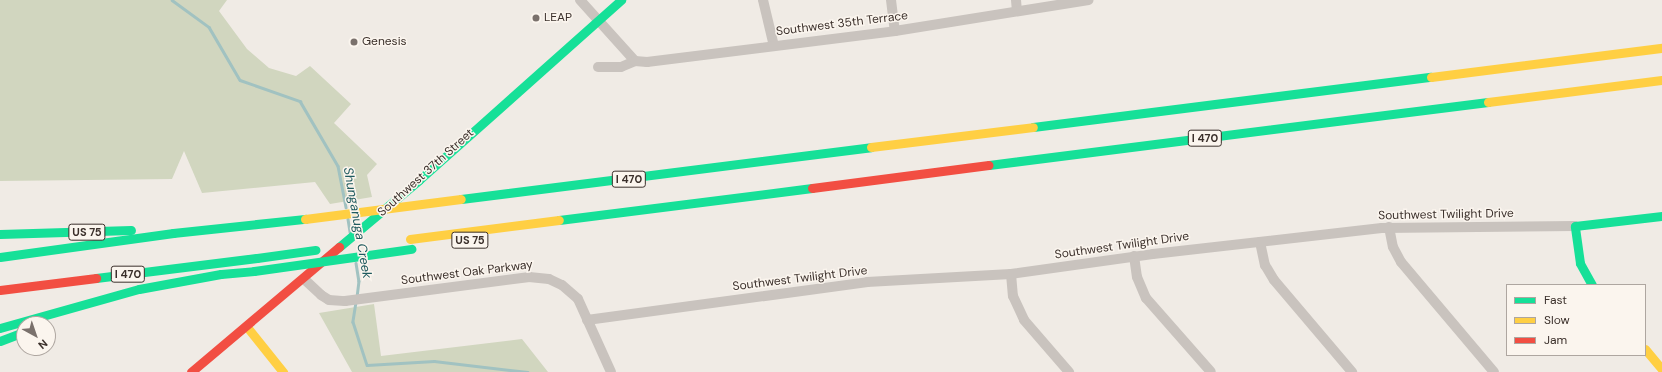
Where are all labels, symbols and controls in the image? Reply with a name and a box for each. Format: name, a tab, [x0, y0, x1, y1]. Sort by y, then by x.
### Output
street label: Southwest 35th Terrace	[775, 9, 909, 39]
place label: LEAP	[544, 11, 572, 25]
marker: LEAP	[531, 13, 541, 23]
place label: Genesis	[362, 35, 407, 49]
marker: Genesis	[349, 37, 359, 47]
street label: Southwest 37th Street	[375, 126, 477, 220]
road number: I 470	[1187, 129, 1223, 147]
water label: Shunganuga Creek	[340, 166, 374, 280]
road number: I 470	[611, 170, 647, 188]
street label: Southwest Twilight Drive	[1378, 207, 1514, 223]
road number: US 75	[68, 223, 106, 241]
street label: Southwest Twilight Drive	[1054, 229, 1190, 263]
road number: US 75	[451, 231, 489, 249]
street label: Southwest Oak Parkway	[400, 258, 534, 288]
street label: Southwest Twilight Drive	[732, 264, 868, 294]
road number: I 470	[110, 265, 146, 283]
legend	[1506, 284, 1646, 356]
text: Fast	[1544, 292, 1567, 308]
text: Slow	[1544, 312, 1570, 328]
north arrow	[16, 316, 56, 356]
text: Jam	[1544, 332, 1567, 348]
text: N	[35, 336, 51, 352]

